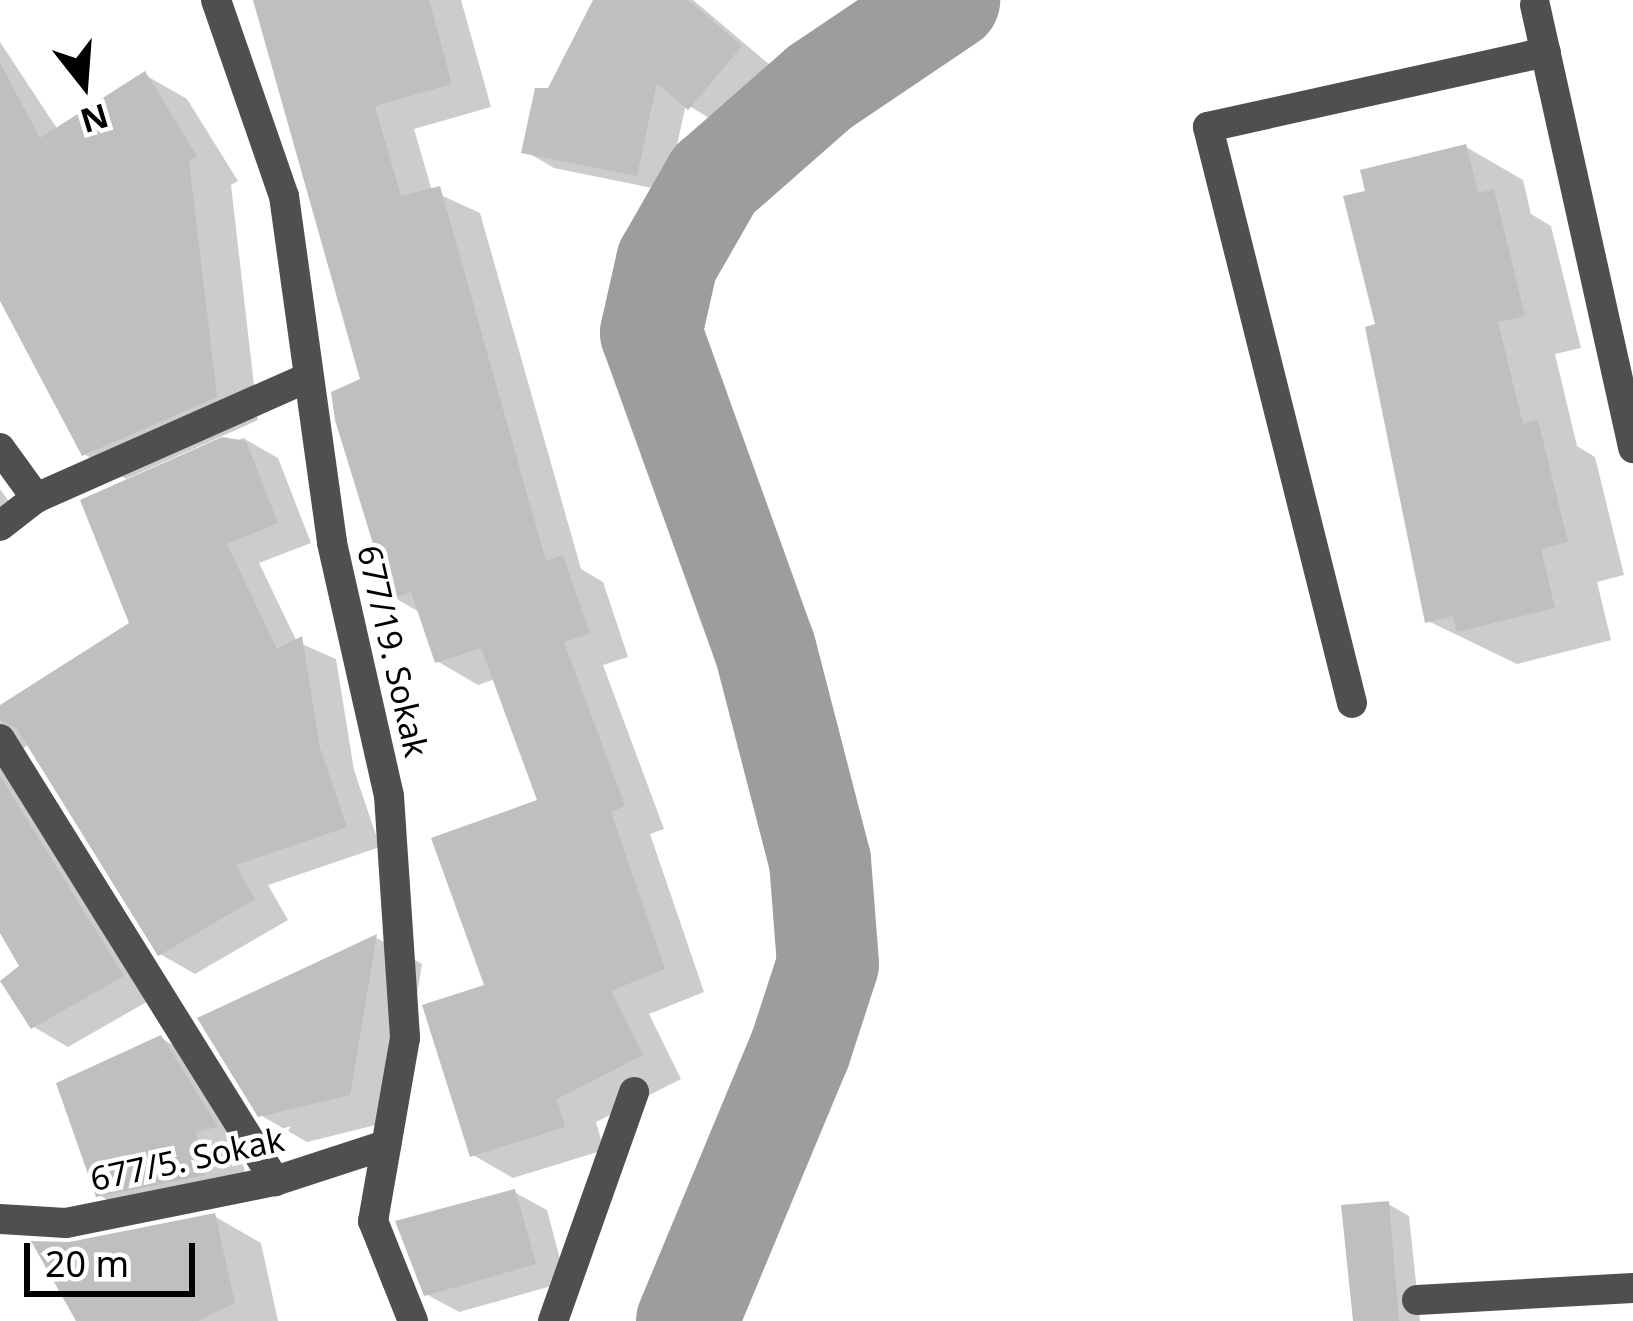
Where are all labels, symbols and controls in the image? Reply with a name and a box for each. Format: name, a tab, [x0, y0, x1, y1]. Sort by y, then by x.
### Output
north arrow	[24, 24, 144, 144]
text: N	[75, 93, 114, 144]
street label: 677/19. Sokak	[349, 541, 437, 761]
street label: 677/5. Sokak	[87, 1119, 287, 1199]
scale bar	[30, 1219, 201, 1293]
text: 20 m	[45, 1239, 129, 1288]

